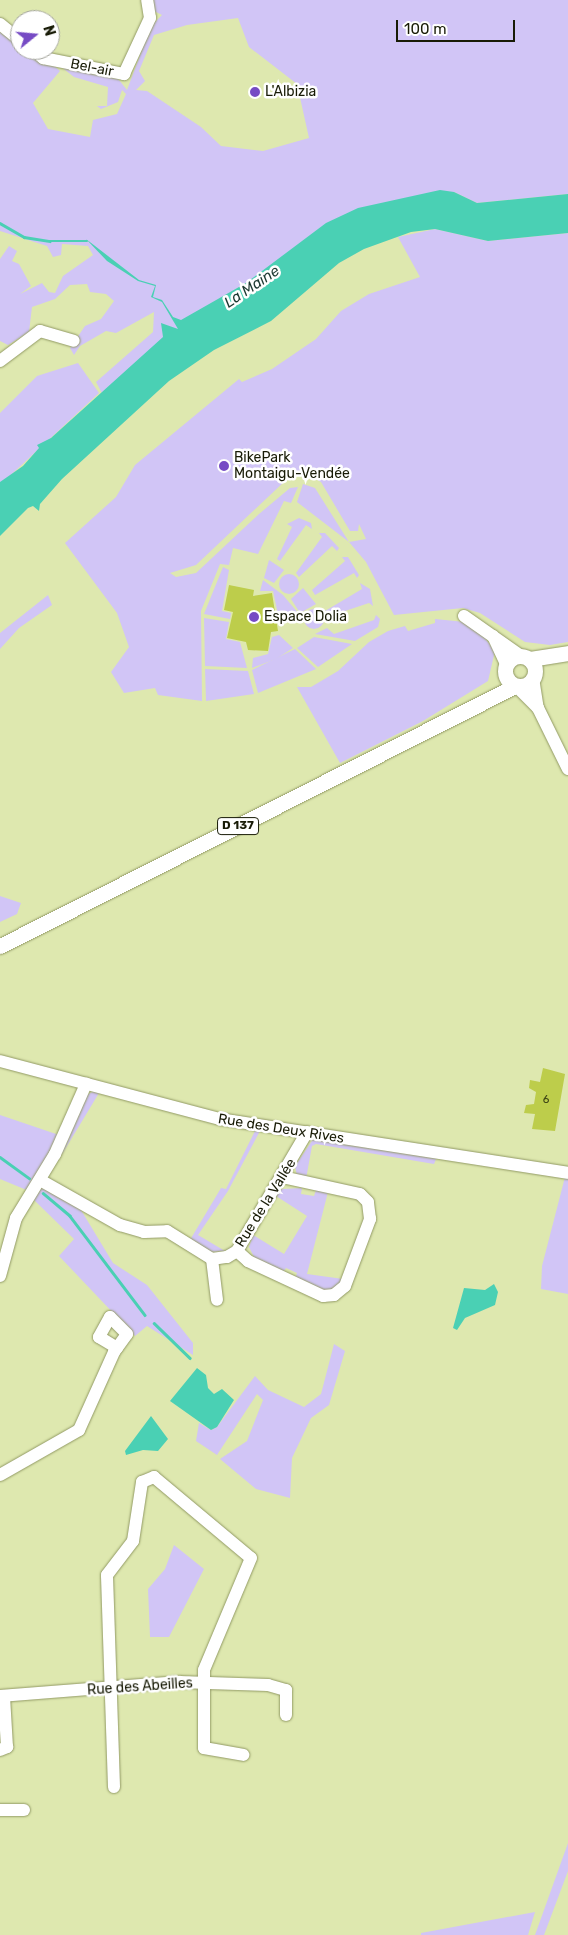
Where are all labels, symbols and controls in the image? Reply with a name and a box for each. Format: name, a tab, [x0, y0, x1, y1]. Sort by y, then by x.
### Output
north arrow	[10, 10, 60, 60]
scale bar	[398, 10, 517, 42]
text: 100 m	[404, 20, 446, 38]
text: N	[39, 23, 58, 38]
street label: Bel-air	[69, 56, 115, 80]
place label: L'Albizia	[265, 84, 316, 100]
marker: L'Albizia	[249, 86, 261, 98]
water label: La Maine	[221, 262, 283, 312]
place label: BikePark Montaigu-Vendée	[234, 450, 350, 482]
marker: BikePark Montaigu-Vendée	[218, 460, 230, 472]
place label: Espace Dolia	[264, 609, 347, 625]
marker: Espace Dolia	[248, 611, 260, 623]
road number: D 137	[217, 816, 259, 836]
house number: 6	[543, 1093, 549, 1107]
street label: Rue des Deux Rives	[217, 1111, 345, 1147]
street label: Rue de la Vallée	[232, 1155, 300, 1251]
street label: Rue des Abeilles	[86, 1675, 194, 1699]

